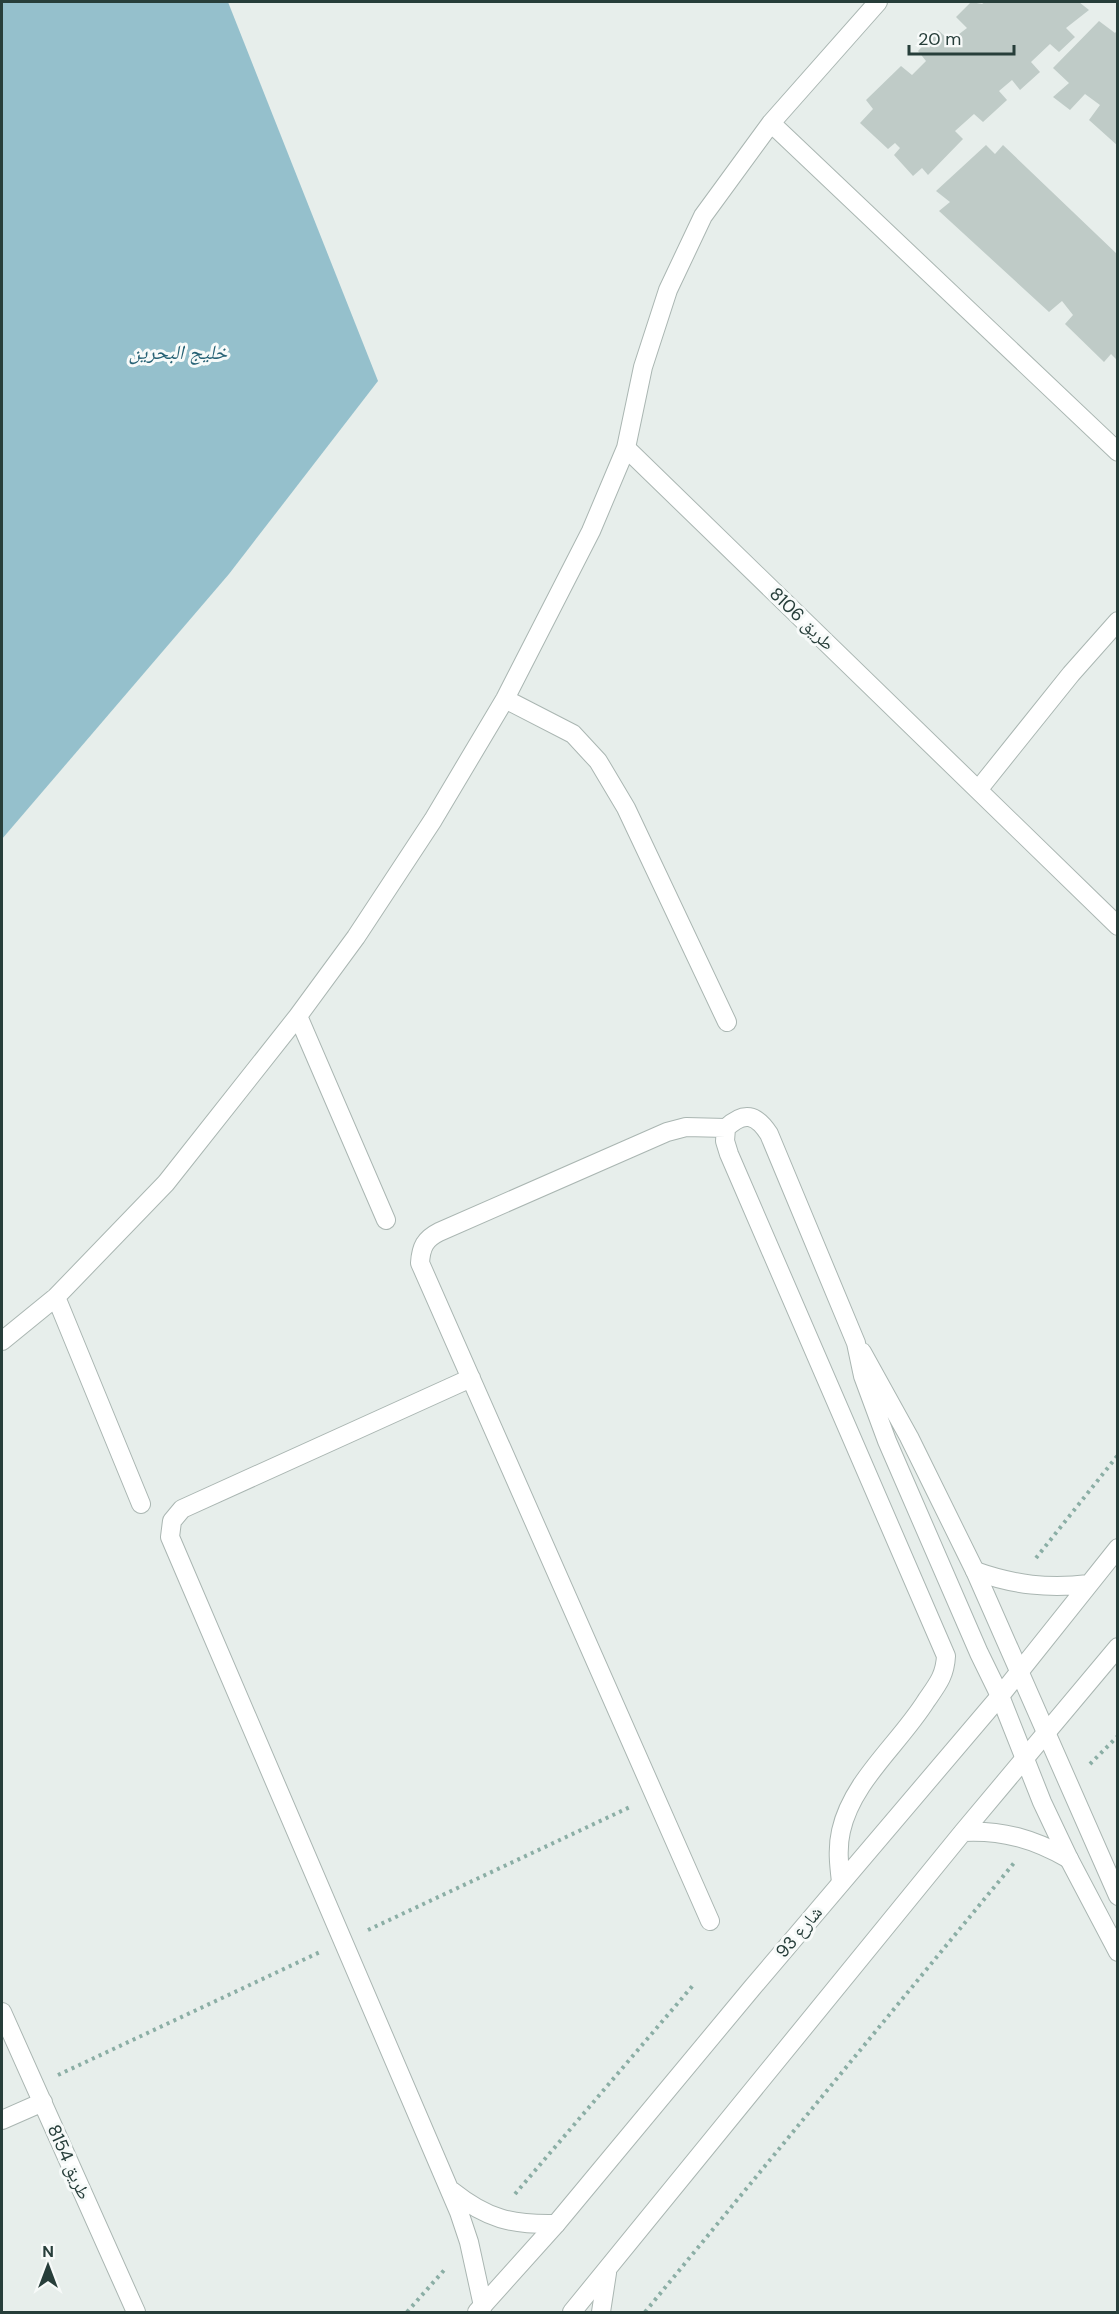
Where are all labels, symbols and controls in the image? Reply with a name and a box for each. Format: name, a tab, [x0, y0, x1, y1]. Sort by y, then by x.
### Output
scale bar	[909, 18, 1014, 56]
text: 20 m	[918, 27, 961, 51]
water label: خليج البحرين	[129, 339, 228, 365]
street label: طريق 8106	[764, 582, 840, 656]
street label: شارع 93	[770, 1901, 828, 1963]
street label: طريق 8154	[42, 2121, 96, 2203]
north arrow	[18, 2236, 78, 2296]
text: N	[42, 2241, 54, 2262]

